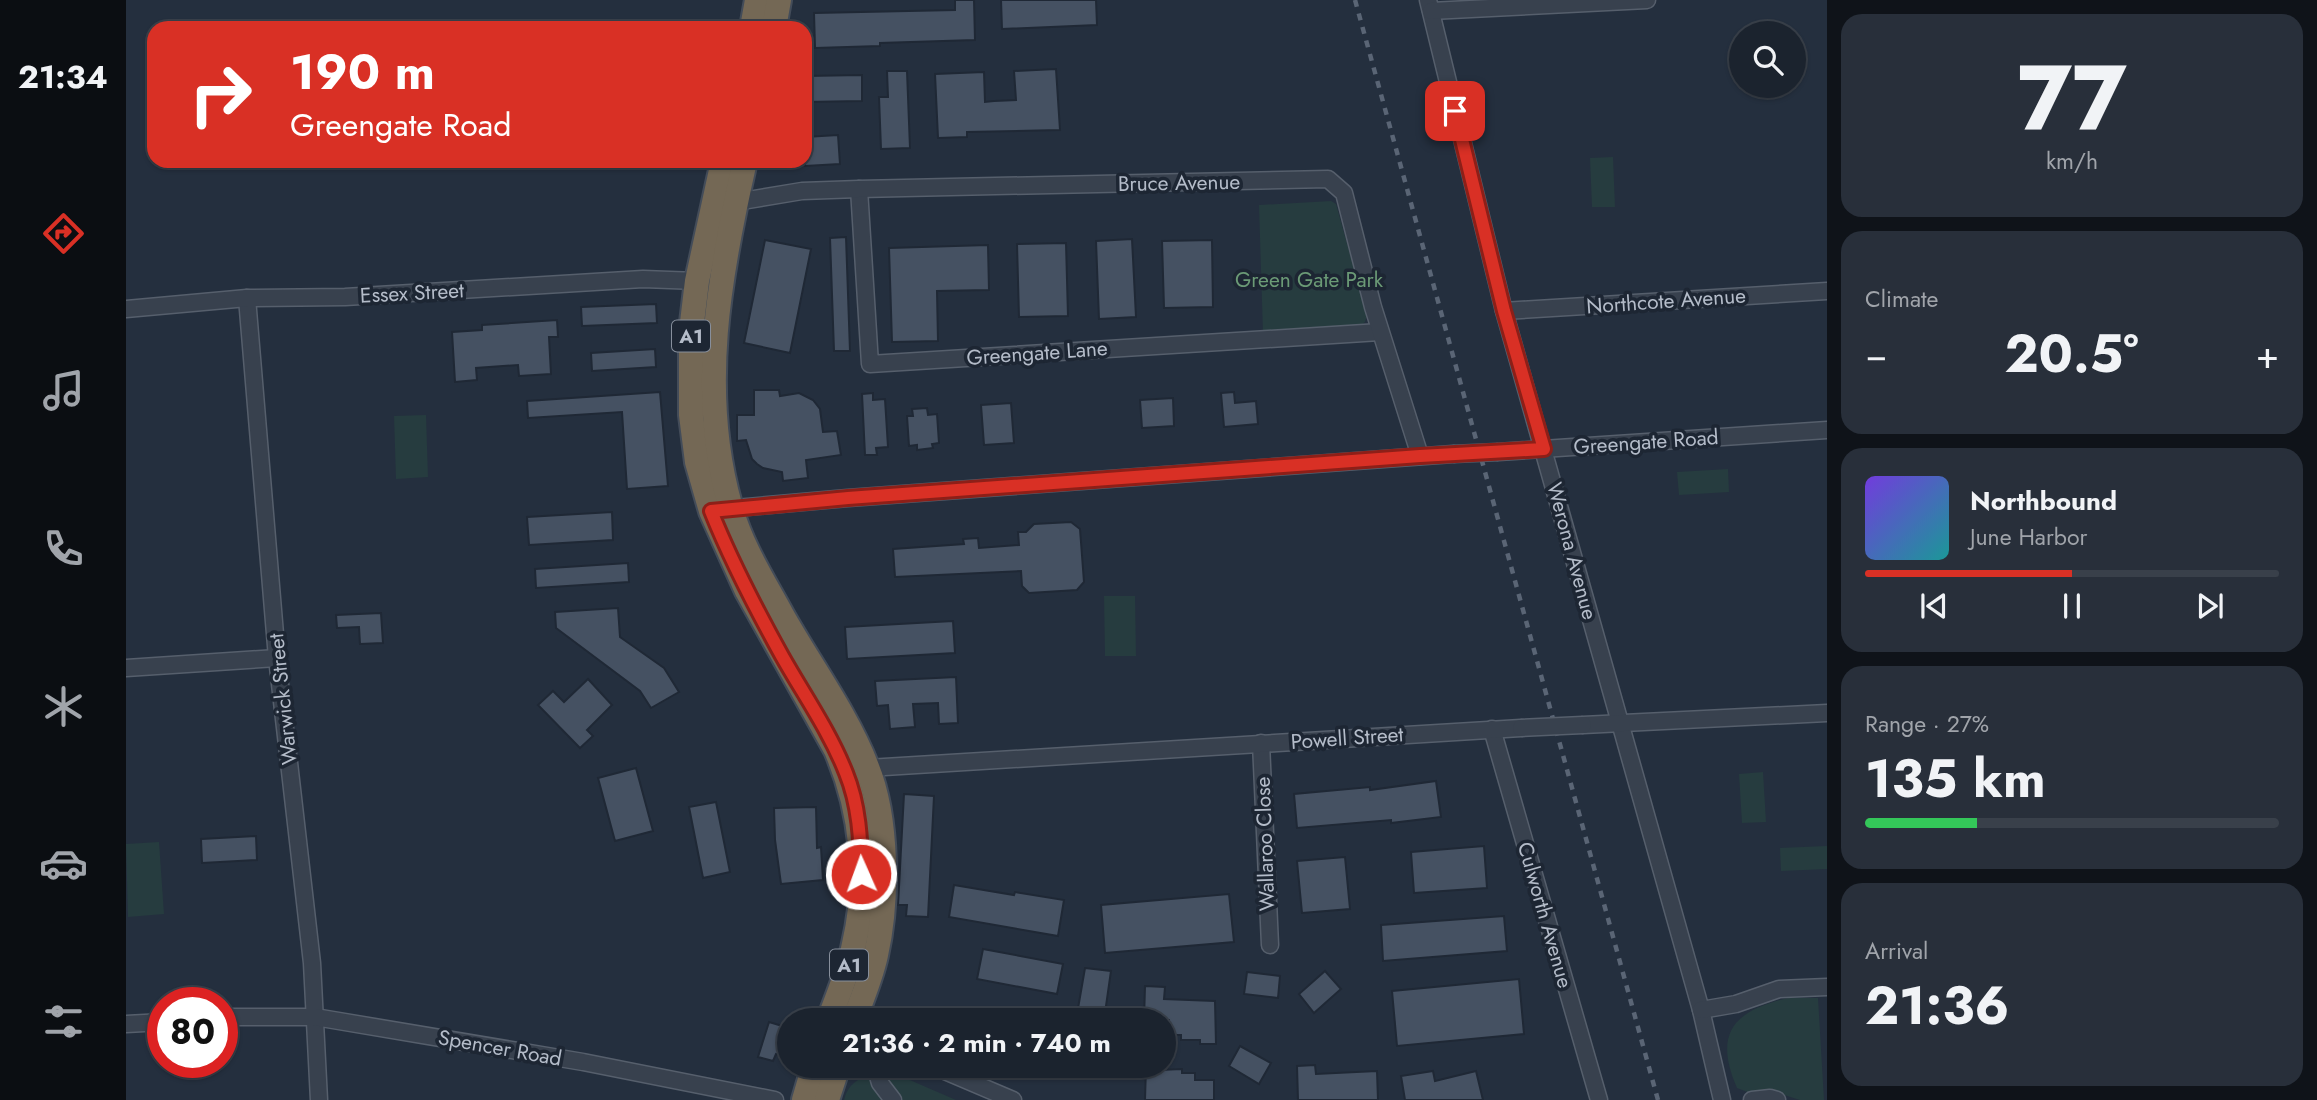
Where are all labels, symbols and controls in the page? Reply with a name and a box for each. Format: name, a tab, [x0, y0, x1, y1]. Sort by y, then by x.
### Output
map controls	[1729, 21, 1806, 98]
button: search	[1729, 21, 1806, 98]
text: 77	[2017, 33, 2127, 164]
text: 190 m	[290, 37, 435, 107]
icon: right	[175, 49, 266, 140]
text: 21:34	[18, 54, 108, 100]
pin	[1425, 81, 1485, 141]
icon: arrive	[1436, 92, 1474, 130]
text: Greengate Road	[290, 102, 511, 148]
text: km/h	[2046, 144, 2098, 178]
street label: Bruce Avenue	[1117, 167, 1241, 199]
icon: directions	[39, 209, 88, 258]
park label: Green Gate Park	[1235, 265, 1384, 295]
street label: Essex Street	[359, 275, 465, 311]
street label: Northcote Avenue	[1585, 280, 1747, 322]
text: Climate	[1865, 282, 1938, 316]
text: 20.5°	[2004, 316, 2139, 392]
road number: A1	[672, 320, 710, 352]
text: −	[1865, 327, 1887, 382]
text: +	[2256, 327, 2279, 382]
street label: Greengate Lane	[965, 333, 1109, 373]
icon: music	[39, 366, 88, 415]
street label: Greengate Road	[1572, 422, 1720, 462]
street label: Werona Avenue	[1539, 479, 1605, 623]
text: Northbound	[1970, 482, 2117, 520]
text: June Harbor	[1970, 520, 2087, 554]
icon: phone	[39, 524, 88, 573]
icon: previous	[1915, 587, 1953, 625]
icon: pause	[2053, 587, 2091, 625]
icon: next	[2191, 587, 2229, 625]
street label: Warwick Street	[261, 632, 305, 766]
icon: climate	[39, 682, 88, 731]
text: Range · 27%	[1865, 707, 1989, 741]
street label: Powell Street	[1290, 719, 1404, 757]
text: 135 km	[1865, 741, 2046, 817]
street label: Wallaroo Close	[1248, 776, 1282, 912]
position arrow	[824, 837, 898, 911]
street label: Culworth Avenue	[1510, 838, 1580, 992]
icon: car	[39, 839, 88, 888]
text: Arrival	[1865, 934, 1928, 968]
road number: A1	[830, 950, 868, 981]
text: 21:36	[1865, 968, 2009, 1044]
speed limit sign: 80	[147, 987, 238, 1078]
icon: filters	[39, 997, 88, 1046]
street label: Spencer Road	[436, 1022, 564, 1074]
text: 21:36 · 2 min · 740 m	[842, 1024, 1111, 1062]

